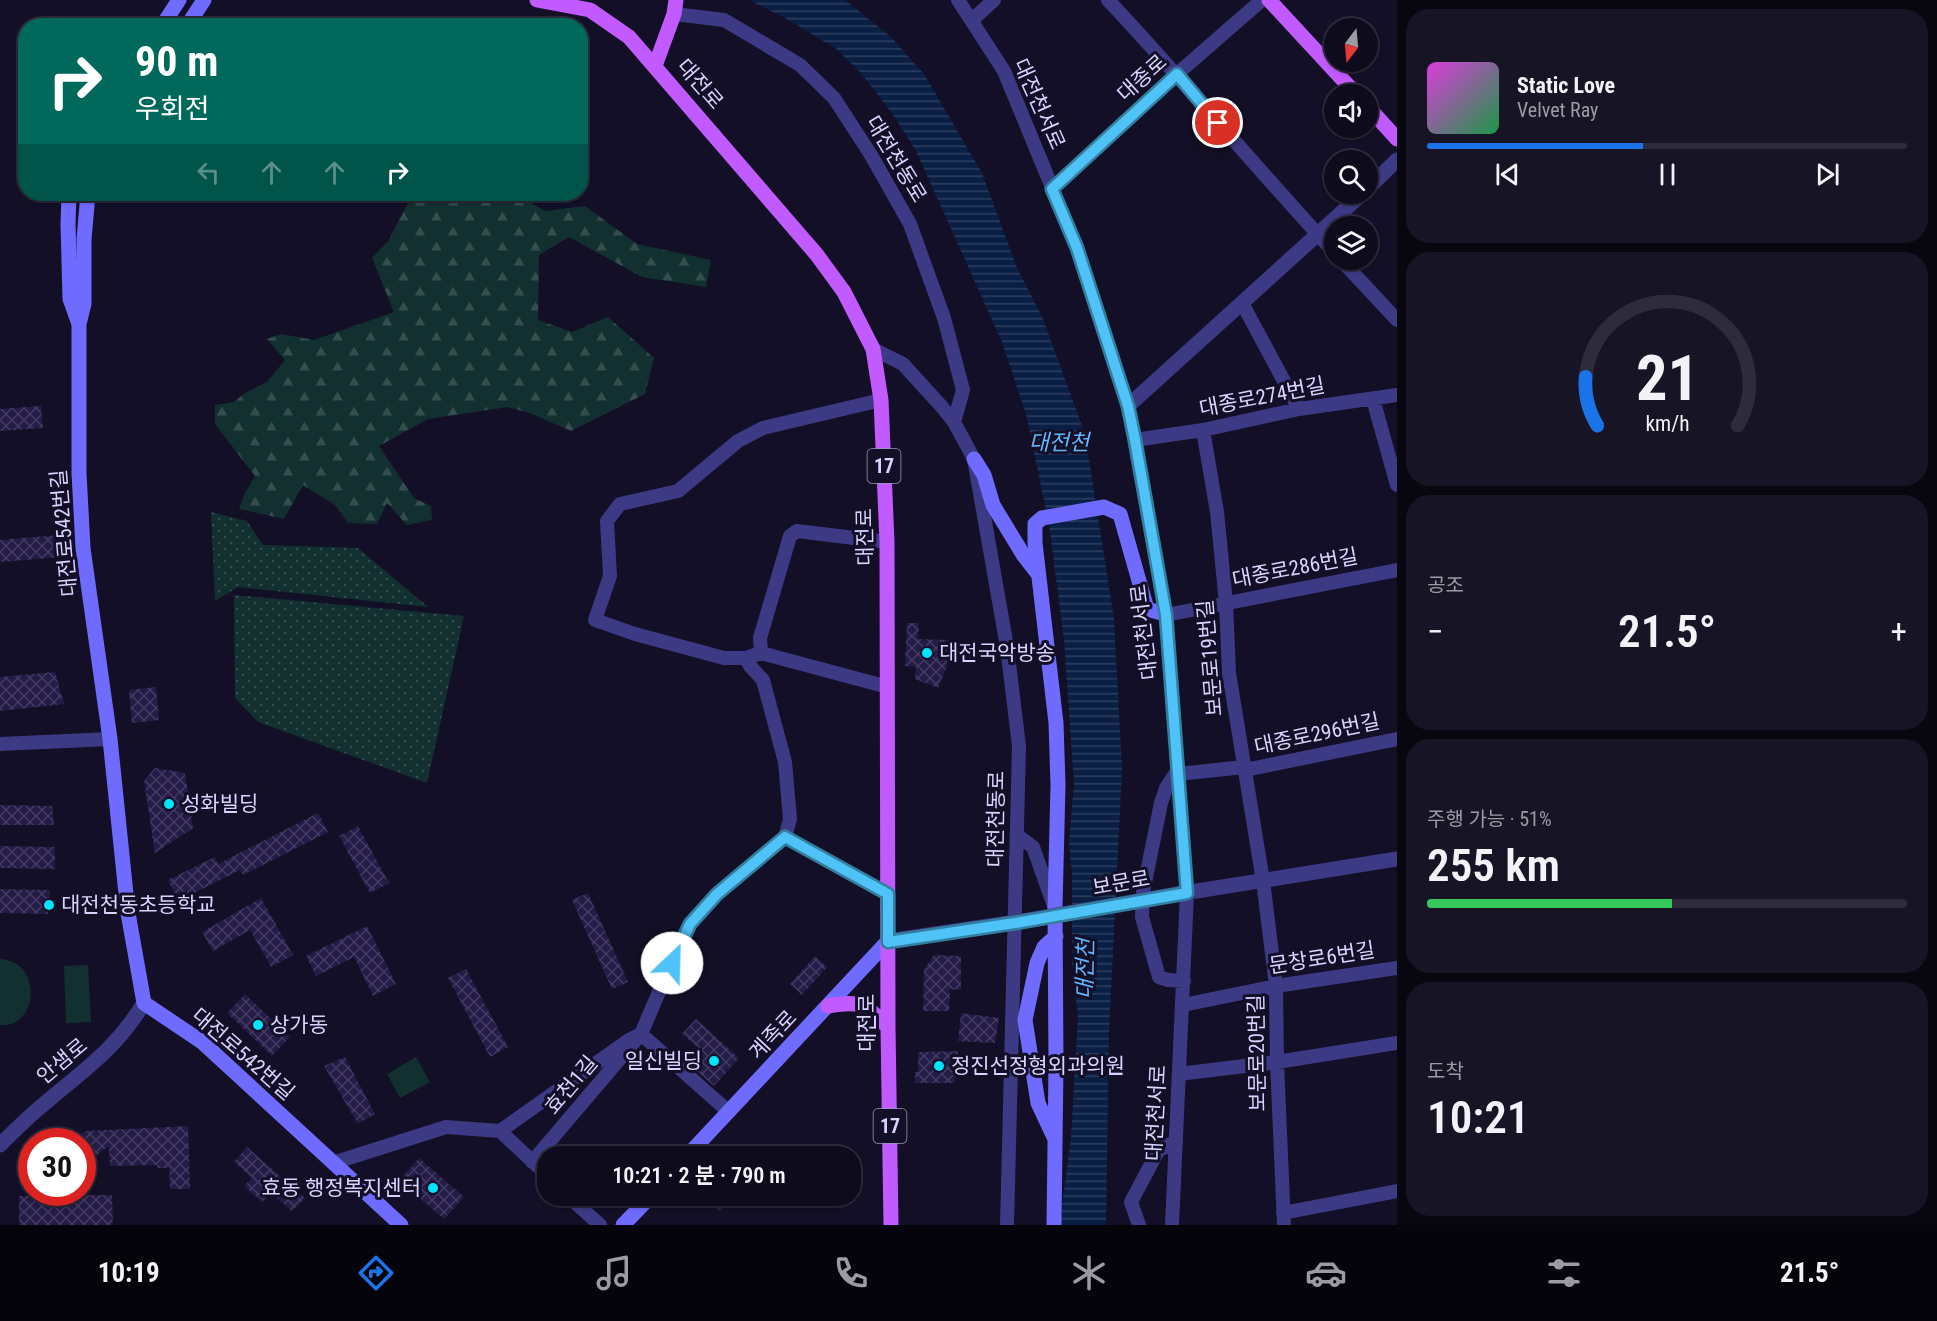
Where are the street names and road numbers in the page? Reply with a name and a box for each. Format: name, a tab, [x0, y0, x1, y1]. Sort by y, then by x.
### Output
street label: 대종로	[1112, 50, 1172, 106]
street label: 대전로	[672, 54, 728, 114]
street label: 대전천서로	[1008, 55, 1070, 153]
street label: 대전천동로	[861, 111, 931, 207]
street label: 대종로274번길	[1197, 373, 1327, 421]
road number: 17	[868, 449, 900, 483]
street label: 대전로542번길	[46, 468, 82, 598]
street label: 대전로	[852, 508, 878, 566]
street label: 대종로286번길	[1230, 544, 1360, 592]
street label: 대전천서로	[1126, 583, 1162, 681]
street label: 보문로19번길	[1193, 599, 1227, 717]
street label: 대종로296번길	[1252, 709, 1382, 759]
street label: 대전천동로	[983, 770, 1009, 868]
street label: 보문로	[1090, 866, 1152, 900]
street label: 문창로6번길	[1267, 938, 1377, 978]
street label: 대전로	[855, 994, 879, 1052]
street label: 보문로20번길	[1244, 994, 1270, 1112]
street label: 대전로542번길	[187, 1003, 299, 1105]
street label: 계족로	[744, 1006, 802, 1064]
street label: 안샘로	[32, 1033, 92, 1089]
street label: 효천1길	[540, 1051, 602, 1119]
street label: 대전천서로	[1141, 1064, 1171, 1162]
road number: 17	[874, 1109, 906, 1143]

